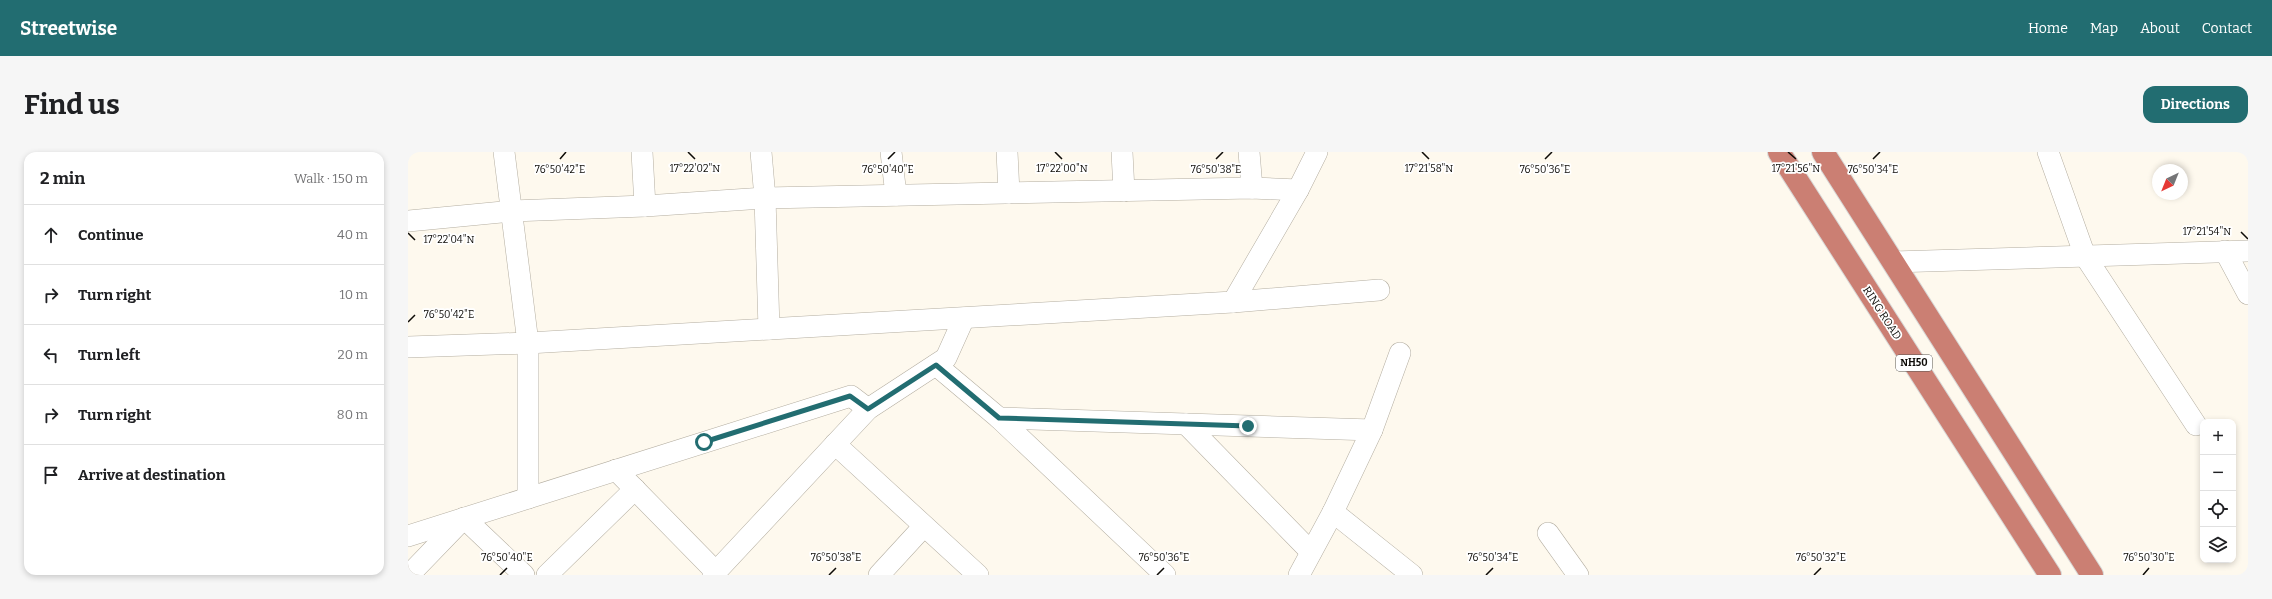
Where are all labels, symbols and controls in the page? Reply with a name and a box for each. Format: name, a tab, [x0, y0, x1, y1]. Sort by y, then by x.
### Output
text: Streetwise	[20, 17, 117, 40]
text: Home	[2028, 20, 2068, 37]
text: Map	[2090, 20, 2118, 37]
text: About	[2140, 20, 2180, 37]
text: Contact	[2202, 20, 2252, 37]
button: Directions	[2143, 86, 2248, 123]
text: Find us	[24, 88, 120, 121]
text: 17°22'02"N	[670, 163, 720, 175]
text: 17°22'00"N	[1036, 163, 1088, 175]
text: 17°21'58"N	[1405, 163, 1453, 175]
text: 17°21'56"N	[1772, 163, 1820, 175]
text: 76°50'42"E	[535, 164, 585, 176]
text: 76°50'40"E	[862, 164, 914, 176]
text: 76°50'38"E	[1191, 164, 1241, 176]
text: 76°50'36"E	[1520, 164, 1570, 176]
text: 76°50'34"E	[1848, 164, 1898, 176]
north arrow	[2152, 164, 2188, 200]
text: 2 min	[40, 168, 85, 189]
text: Walk · 150 m	[294, 171, 368, 186]
icon: ahead	[40, 224, 62, 246]
text: Continue	[78, 226, 144, 244]
text: 17°21'54"N	[2183, 226, 2231, 238]
text: 40 m	[337, 227, 368, 242]
text: 17°22'04"N	[424, 234, 475, 246]
icon: right	[40, 284, 62, 306]
street label: RING ROAD	[1860, 284, 1904, 342]
text: Turn right	[78, 286, 151, 304]
text: 10 m	[339, 287, 368, 302]
text: 76°50'42"E	[424, 309, 474, 321]
icon: left	[40, 344, 62, 366]
text: Turn left	[78, 346, 140, 364]
text: 20 m	[338, 347, 368, 362]
road number: NH50	[1896, 355, 1932, 371]
icon: right	[40, 404, 62, 426]
text: Turn right	[78, 406, 151, 424]
text: 80 m	[337, 407, 368, 422]
route end	[1239, 417, 1257, 435]
map controls	[2200, 419, 2236, 563]
button: +	[2200, 419, 2236, 455]
route start	[695, 433, 713, 451]
button: −	[2200, 455, 2236, 491]
icon: arrive	[40, 464, 62, 486]
text: Arrive at destination	[78, 466, 225, 484]
button: locate	[2200, 491, 2236, 527]
button: layers	[2200, 527, 2236, 563]
text: 76°50'40"E	[481, 552, 533, 564]
text: 76°50'38"E	[811, 552, 861, 564]
text: 76°50'36"E	[1139, 552, 1189, 564]
text: 76°50'34"E	[1468, 552, 1518, 564]
text: 76°50'32"E	[1796, 552, 1846, 564]
text: 76°50'30"E	[2123, 552, 2175, 564]

